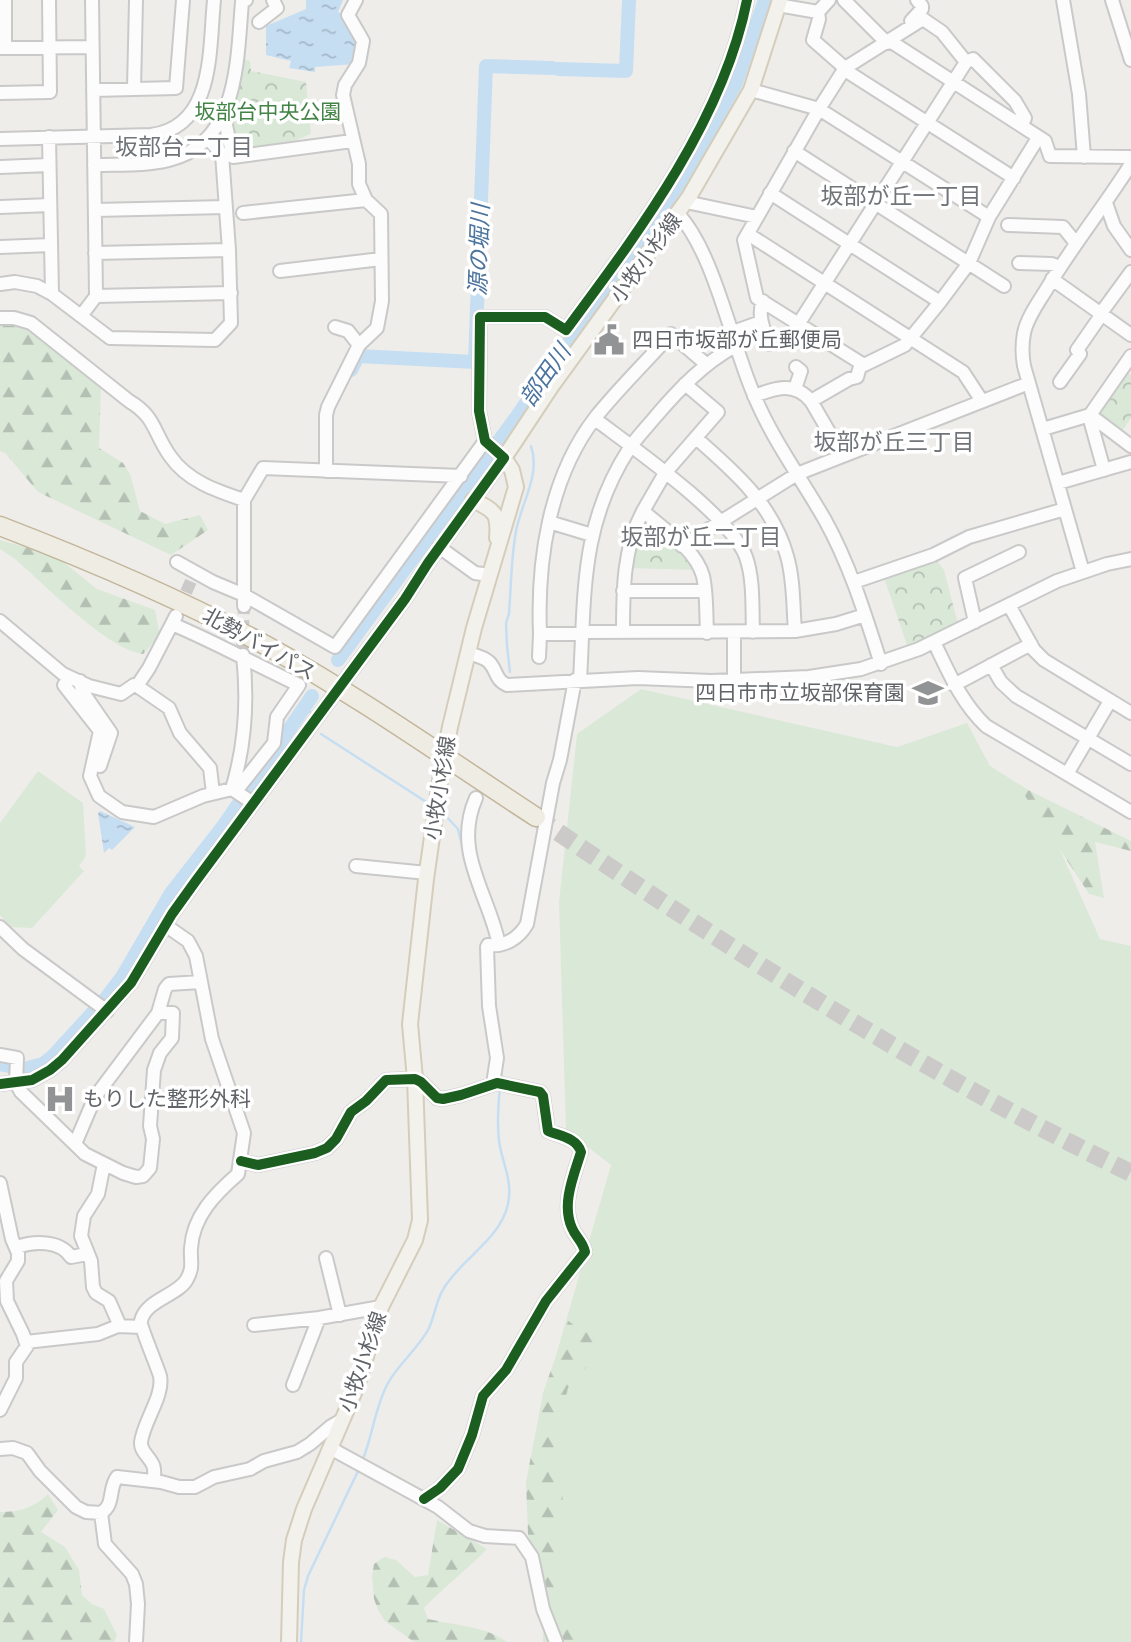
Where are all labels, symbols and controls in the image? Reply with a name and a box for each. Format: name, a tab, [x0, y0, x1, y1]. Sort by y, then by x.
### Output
park label: 坂部台中央公園	[195, 95, 342, 127]
district label: 坂部台二丁目	[115, 129, 253, 164]
district label: 坂部が丘一丁目	[821, 178, 982, 213]
water label: 源の堀川	[459, 200, 498, 297]
street label: 小牧小杉線	[601, 206, 689, 309]
public building icon: 四日市坂部が丘郵便局	[592, 323, 626, 357]
place label: 四日市坂部が丘郵便局	[632, 323, 842, 355]
water label: 部田川	[510, 334, 580, 413]
district label: 坂部が丘三丁目	[814, 424, 975, 459]
district label: 坂部が丘二丁目	[621, 519, 782, 554]
street label: 北勢バイパス	[197, 599, 322, 688]
place label: 四日市市立坂部保育園	[695, 676, 905, 708]
school or university icon: 四日市市立坂部保育園	[911, 676, 945, 710]
street label: 小牧小杉線	[415, 733, 463, 842]
hospital icon: もりした整形外科	[43, 1082, 77, 1116]
place label: もりした整形外科	[83, 1082, 251, 1114]
street label: 小牧小杉線	[330, 1307, 394, 1417]

